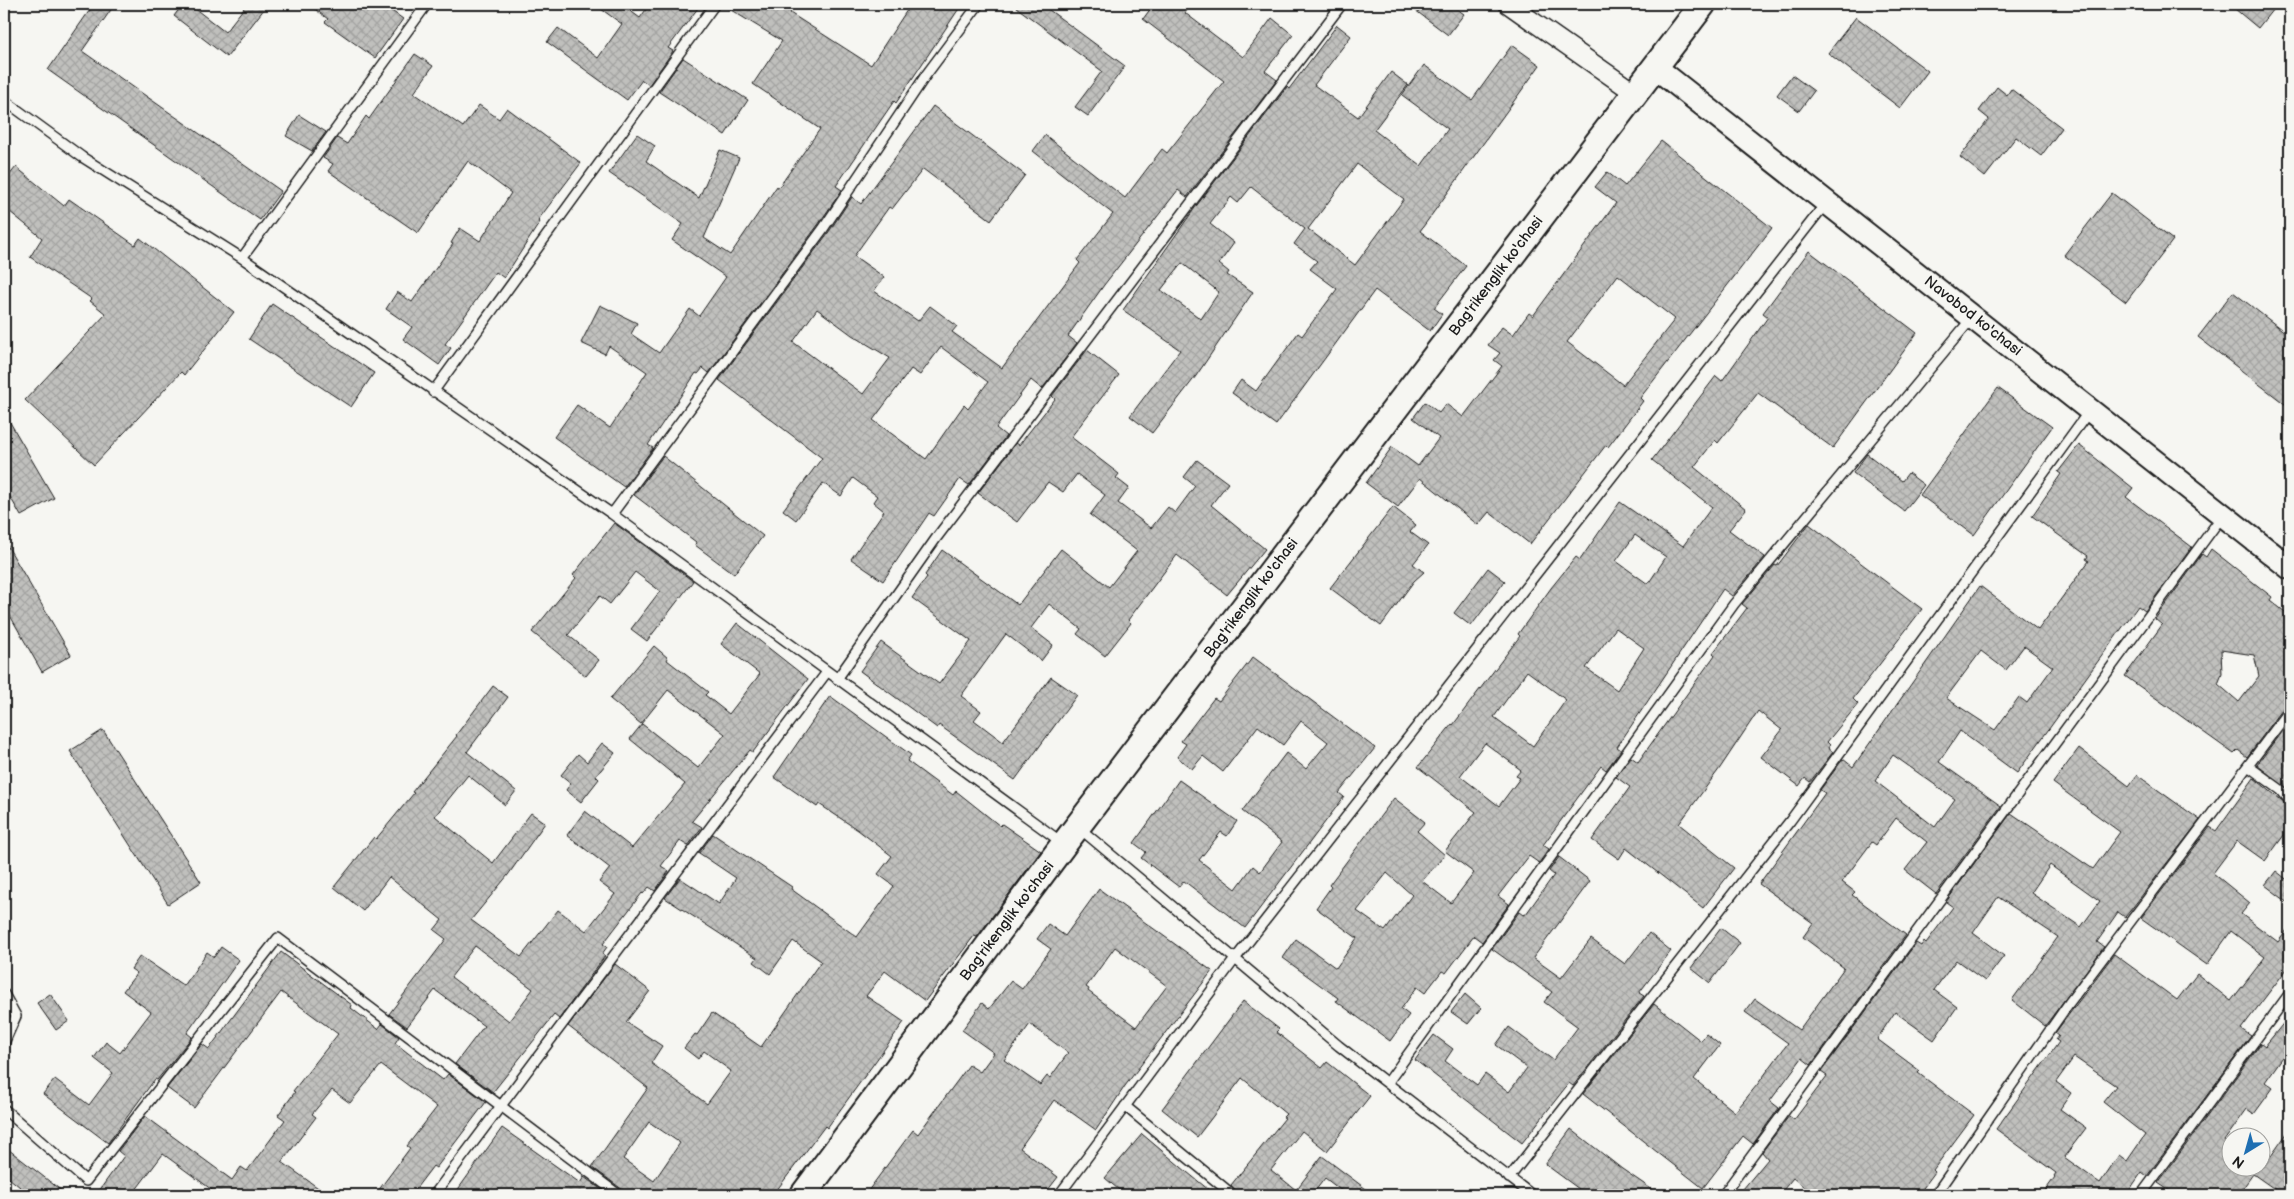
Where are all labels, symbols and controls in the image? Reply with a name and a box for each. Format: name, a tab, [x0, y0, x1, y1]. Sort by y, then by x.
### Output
street label: Bag'rikenglik ko'chasi	[1445, 212, 1547, 340]
street label: Navobod ko'chasi	[1920, 272, 2026, 360]
street label: Bag'rikenglik ko'chasi	[1200, 534, 1302, 662]
street label: Bag'rikenglik ko'chasi	[956, 857, 1058, 985]
north arrow	[2222, 1126, 2272, 1176]
text: N	[2229, 1152, 2248, 1172]

